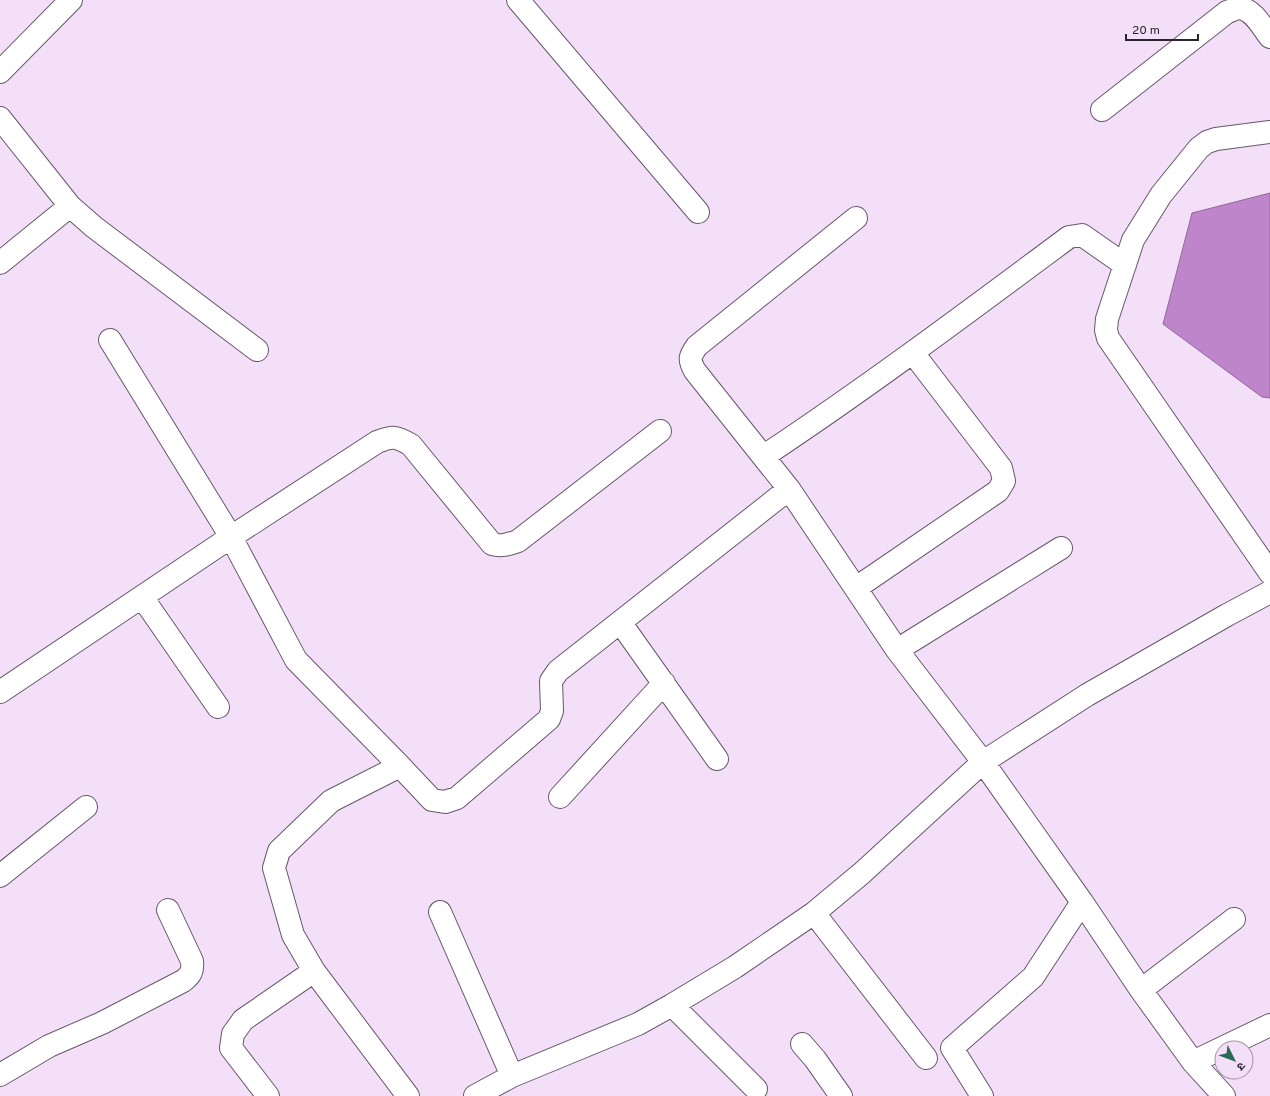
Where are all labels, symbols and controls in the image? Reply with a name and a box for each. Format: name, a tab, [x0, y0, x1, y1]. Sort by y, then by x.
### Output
scale bar	[1126, 16, 1198, 42]
text: 20 m	[1132, 23, 1160, 39]
north arrow	[1214, 1040, 1254, 1080]
text: उ	[1233, 1059, 1248, 1074]

